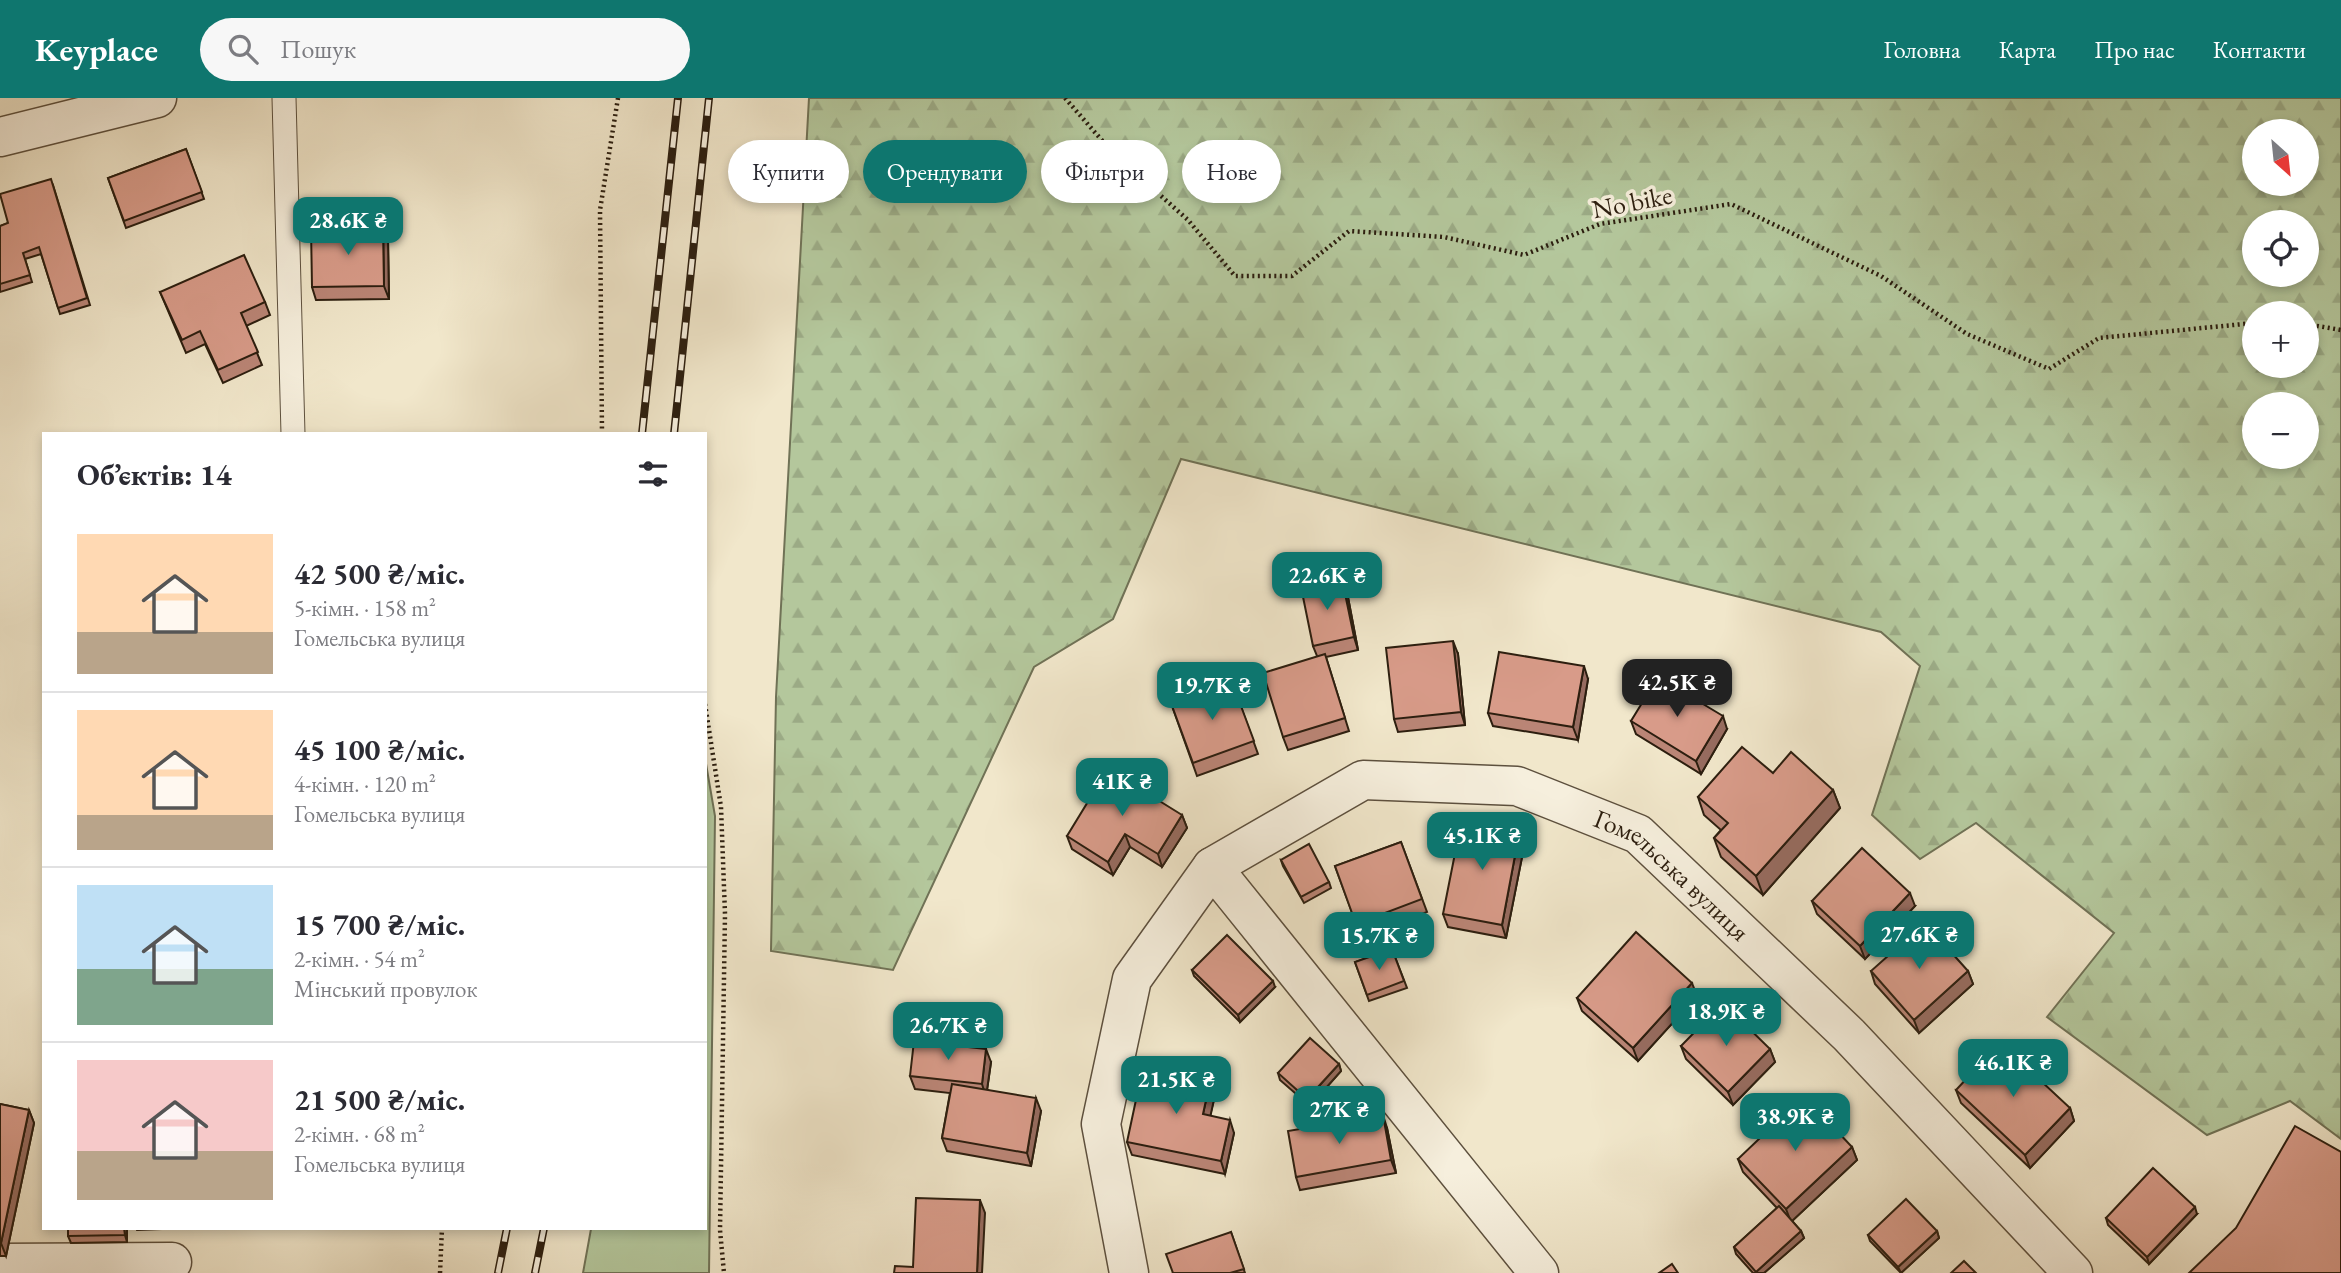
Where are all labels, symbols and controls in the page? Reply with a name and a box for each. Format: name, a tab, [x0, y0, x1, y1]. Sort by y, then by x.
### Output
search box	[200, 18, 690, 81]
text: Keyplace	[35, 28, 158, 71]
icon: search	[224, 30, 262, 68]
text: Пошук	[280, 32, 356, 66]
text: Головна	[1883, 34, 1961, 65]
text: Карта	[1999, 34, 2056, 65]
text: Про нас	[2094, 34, 2175, 65]
text: Контакти	[2213, 34, 2306, 65]
north arrow	[2242, 119, 2319, 196]
map controls	[2242, 119, 2319, 469]
chip: Купити	[728, 140, 849, 203]
chip: Орендувати	[863, 140, 1027, 203]
chip: Фільтри	[1041, 140, 1168, 203]
chip: Нове	[1182, 140, 1281, 203]
street label: No bike	[1589, 178, 1675, 226]
pin: 28.6K ₴	[283, 198, 413, 257]
text: 28.6K ₴	[309, 205, 387, 235]
button: locate	[2242, 210, 2319, 287]
button: +	[2242, 301, 2319, 378]
button: −	[2242, 392, 2319, 469]
text: Об’єктів: 14	[77, 455, 232, 494]
icon: filters	[634, 455, 672, 493]
pin: 22.6K ₴	[1262, 552, 1392, 612]
text: 42 500 ₴/міс.	[294, 554, 465, 593]
text: 22.6K ₴	[1288, 560, 1366, 590]
icon: home	[133, 562, 217, 646]
text: 5-кімн. · 158 m²	[294, 593, 436, 623]
text: Гомельська вулиця	[294, 623, 465, 653]
pin: 42.5K ₴	[1612, 660, 1742, 719]
pin: 19.7K ₴	[1147, 662, 1277, 722]
text: 42.5K ₴	[1638, 667, 1716, 697]
text: 19.7K ₴	[1173, 670, 1251, 700]
text: 45 100 ₴/міс.	[294, 730, 465, 769]
icon: home	[133, 738, 217, 822]
pin: 41K ₴	[1073, 758, 1171, 818]
text: 41K ₴	[1092, 766, 1152, 796]
text: 4-кімн. · 120 m²	[294, 769, 436, 799]
text: Гомельська вулиця	[294, 799, 465, 829]
street label: Гомельська вулиця	[1589, 801, 1757, 948]
pin: 45.1K ₴	[1417, 812, 1547, 872]
text: 45.1K ₴	[1443, 820, 1521, 850]
text: 15 700 ₴/міс.	[294, 905, 465, 944]
pin: 15.7K ₴	[1314, 912, 1444, 972]
pin: 27.6K ₴	[1854, 912, 1984, 971]
icon: home	[133, 913, 217, 997]
text: 27.6K ₴	[1880, 919, 1958, 949]
text: 15.7K ₴	[1340, 920, 1418, 950]
text: 2-кімн. · 54 m²	[294, 944, 425, 974]
text: Мінський провулок	[294, 974, 477, 1004]
pin: 18.9K ₴	[1661, 988, 1791, 1048]
text: 18.9K ₴	[1687, 996, 1765, 1026]
pin: 26.7K ₴	[883, 1002, 1013, 1062]
text: 26.7K ₴	[909, 1010, 987, 1040]
pin: 46.1K ₴	[1948, 1040, 2078, 1099]
text: 46.1K ₴	[1974, 1047, 2052, 1077]
pin: 21.5K ₴	[1111, 1056, 1241, 1116]
text: 21.5K ₴	[1137, 1064, 1215, 1094]
text: 21 500 ₴/міс.	[294, 1080, 465, 1119]
pin: 27K ₴	[1290, 1086, 1388, 1146]
icon: home	[133, 1088, 217, 1172]
text: 27K ₴	[1309, 1094, 1369, 1124]
pin: 38.9K ₴	[1730, 1094, 1860, 1153]
text: 38.9K ₴	[1756, 1101, 1834, 1131]
text: 2-кімн. · 68 m²	[294, 1119, 425, 1149]
text: Гомельська вулиця	[294, 1149, 465, 1179]

